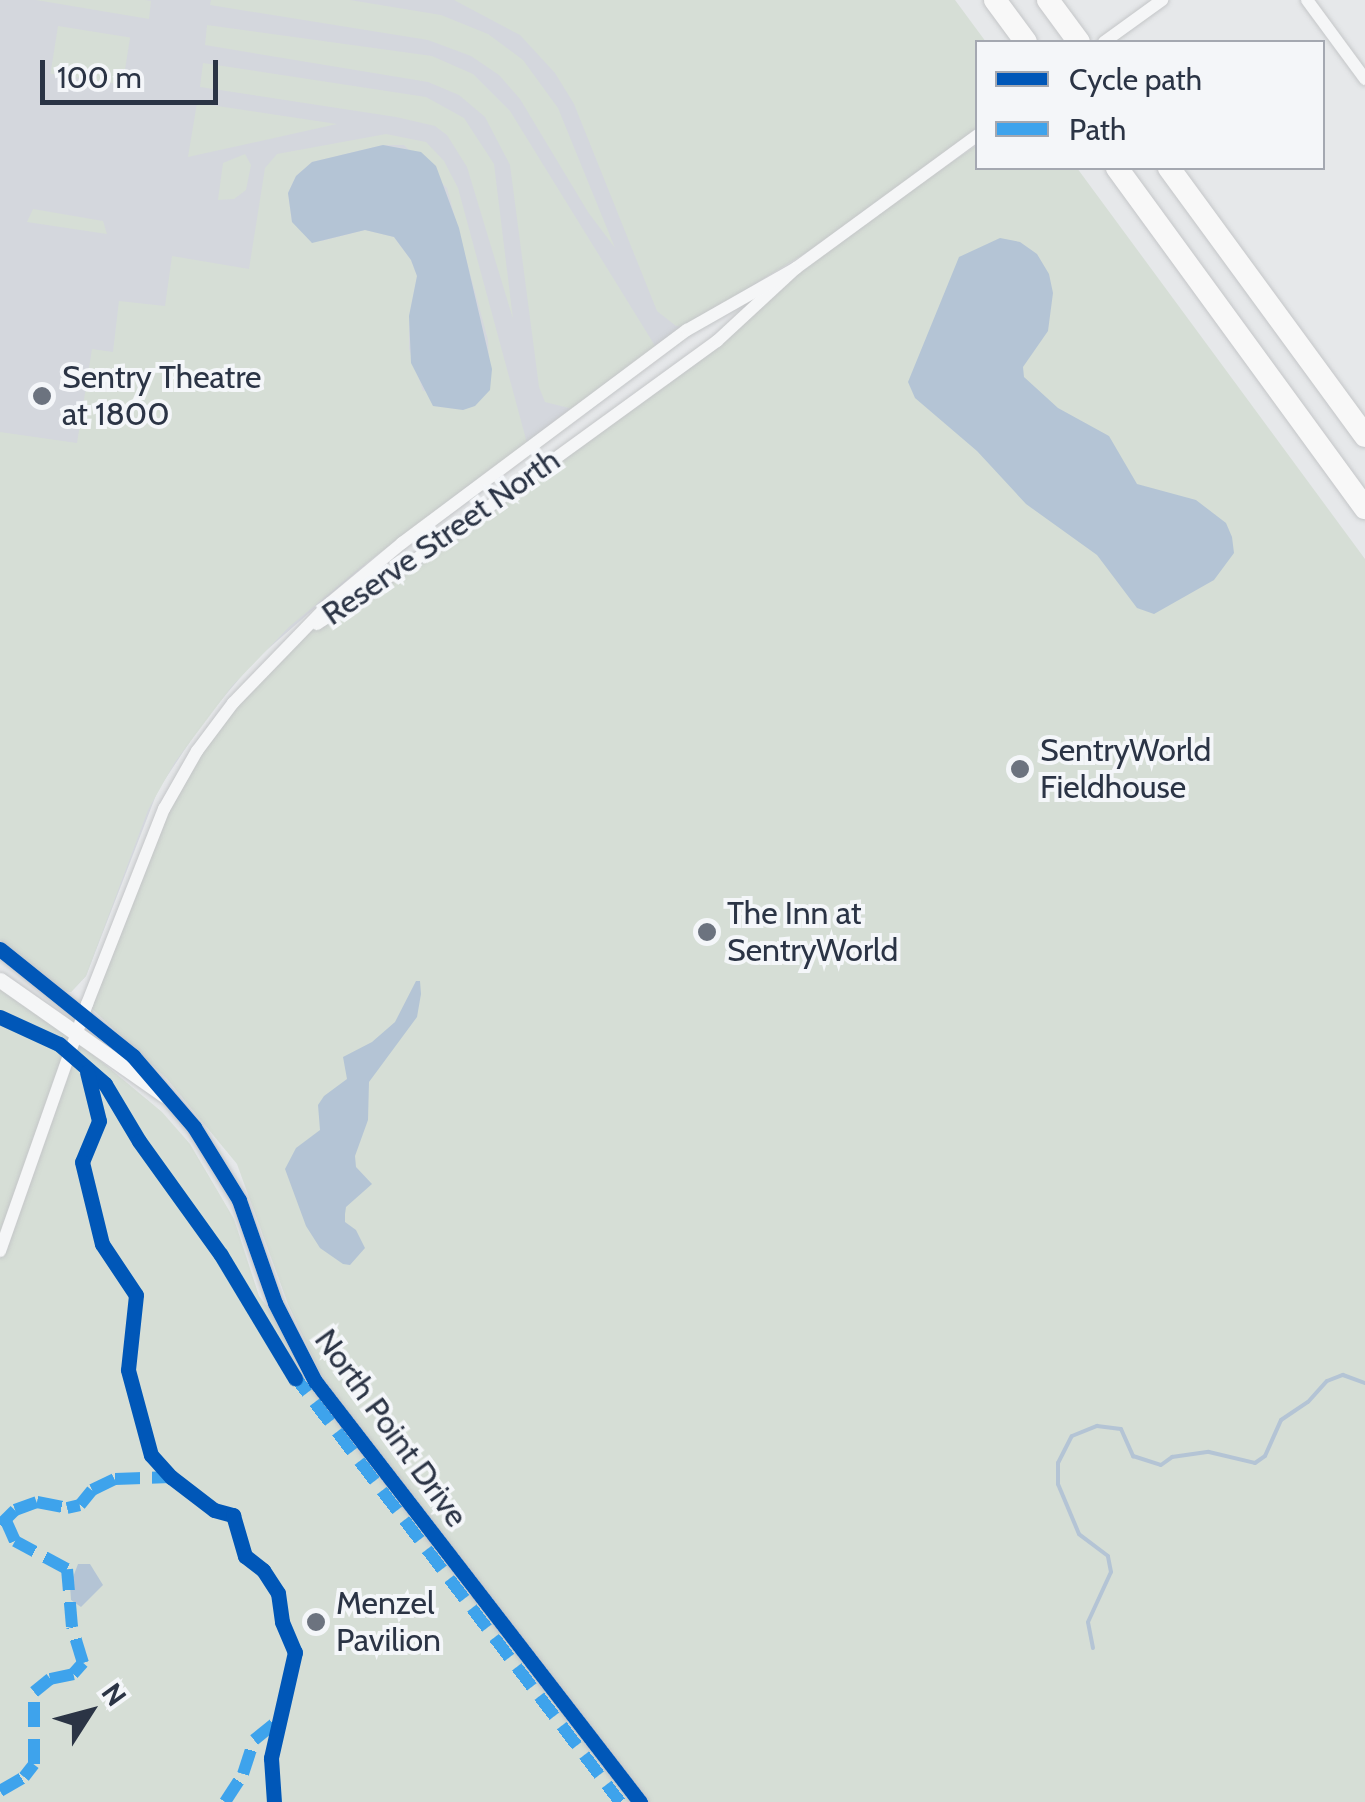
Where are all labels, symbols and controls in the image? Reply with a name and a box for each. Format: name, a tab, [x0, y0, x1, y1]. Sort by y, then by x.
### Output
scale bar	[45, 40, 222, 102]
legend	[975, 40, 1325, 170]
text: 100 m	[57, 59, 142, 96]
text: Cycle path	[1069, 61, 1202, 98]
text: Path	[1069, 111, 1126, 148]
place label: Sentry Theatre at 1800	[62, 359, 261, 434]
marker: Sentry Theatre at 1800	[31, 385, 53, 407]
street label: Reserve Street North	[315, 441, 567, 633]
place label: SentryWorld Fieldhouse	[1040, 732, 1211, 807]
marker: SentryWorld Fieldhouse	[1009, 758, 1031, 780]
place label: The Inn at SentryWorld	[727, 895, 898, 970]
marker: The Inn at SentryWorld	[696, 921, 718, 943]
street label: North Point Drive	[306, 1322, 476, 1534]
place label: Menzel Pavilion	[336, 1585, 441, 1660]
marker: Menzel Pavilion	[305, 1611, 327, 1633]
north arrow	[40, 1662, 140, 1762]
text: N	[95, 1676, 134, 1712]

